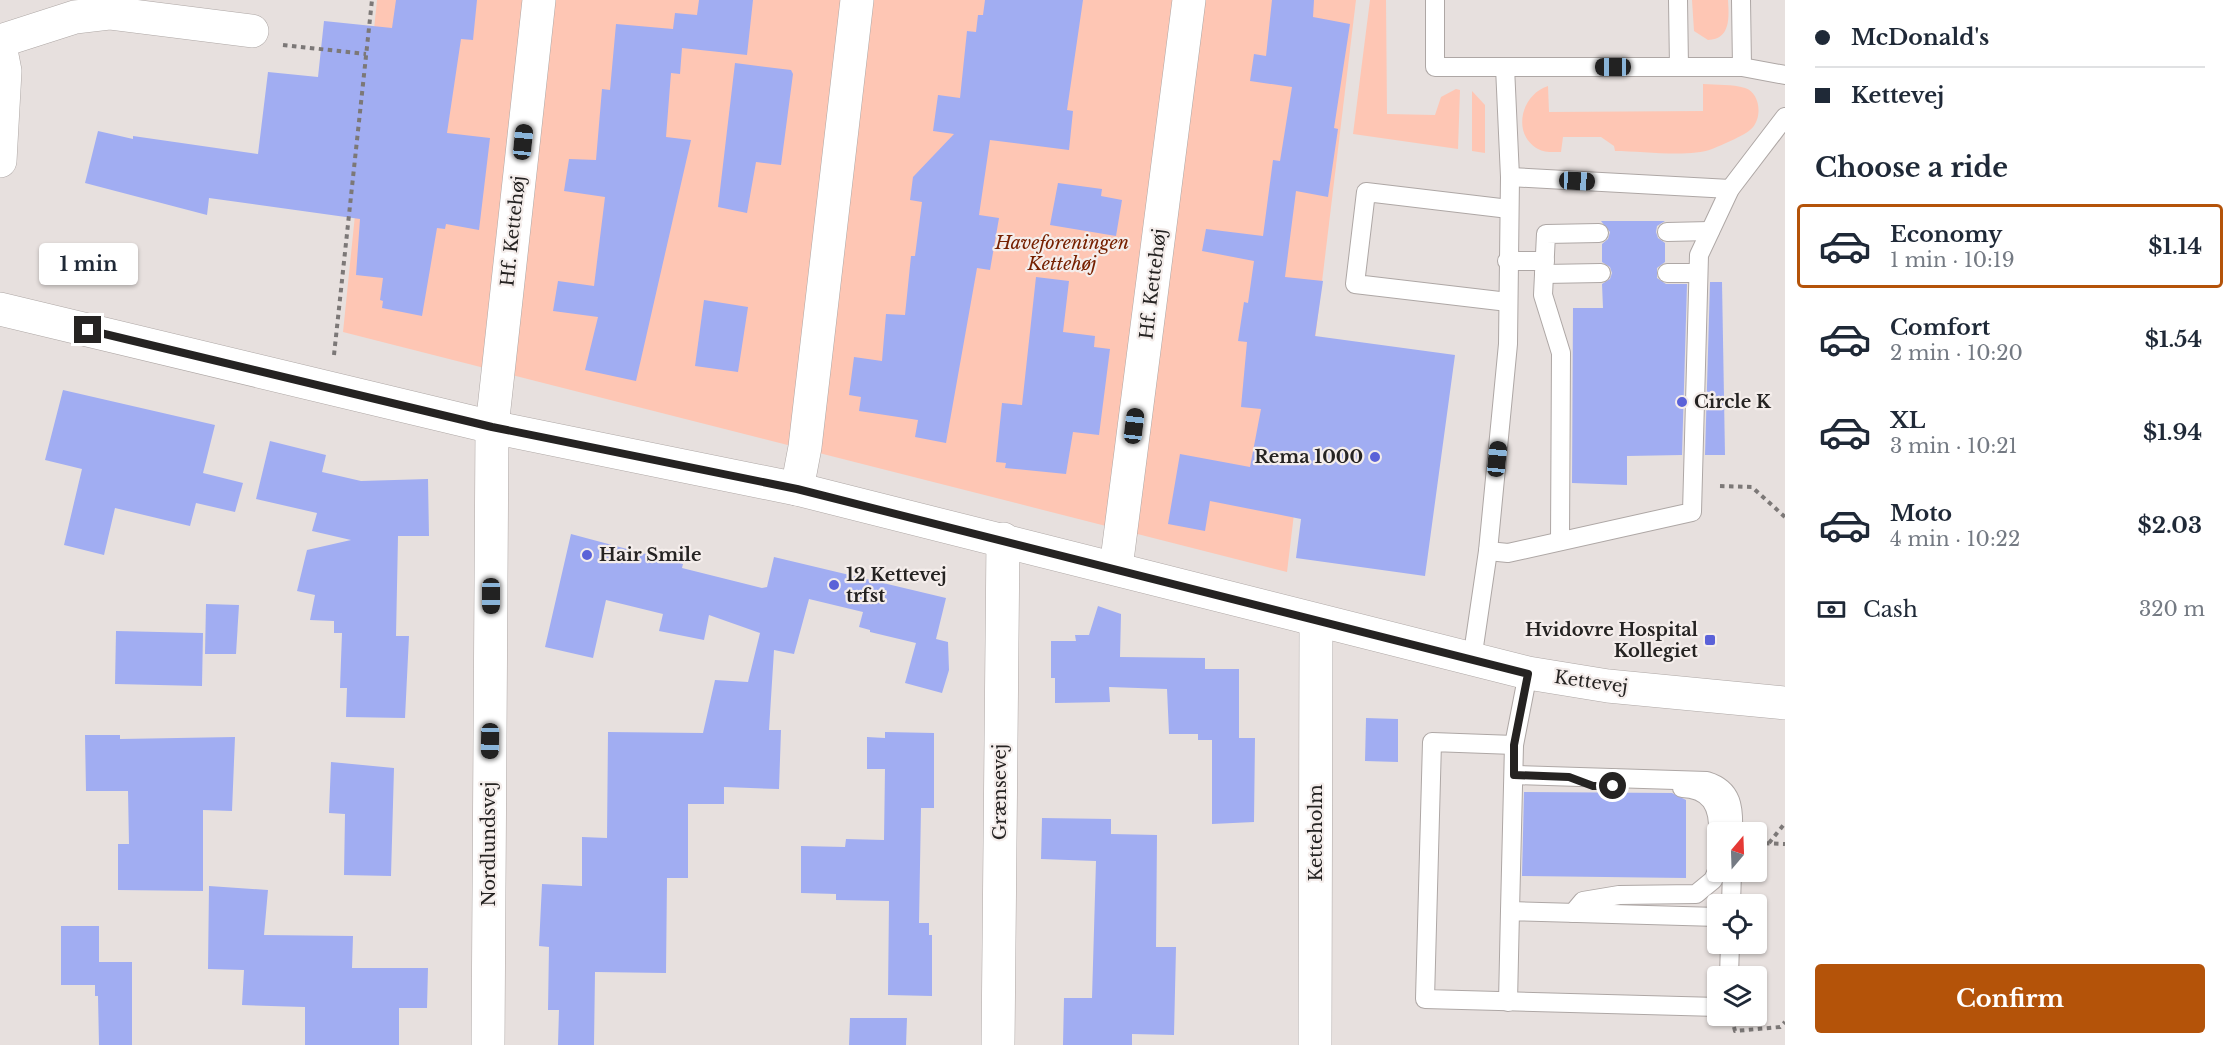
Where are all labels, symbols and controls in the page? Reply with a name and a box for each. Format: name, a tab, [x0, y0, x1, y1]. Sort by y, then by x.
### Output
text: McDonald's	[1851, 24, 1989, 51]
car	[1595, 58, 1631, 76]
text: Kettevej	[1851, 82, 1944, 109]
car	[512, 123, 534, 161]
text: Choose a ride	[1815, 151, 2008, 184]
car	[1559, 171, 1595, 191]
street label: Hf. Kettehøj	[496, 174, 530, 288]
icon: car	[1818, 219, 1872, 273]
text: Economy	[1890, 221, 2002, 248]
street label: Hf. Kettehøj	[1135, 227, 1171, 341]
park label: Haveforeningen Kettehøj	[994, 232, 1129, 275]
text: $1.14	[2148, 233, 2202, 260]
callout: 1 min	[38, 243, 138, 285]
text: 1 min · 10:19	[1890, 248, 2015, 272]
text: 1 min	[60, 252, 117, 276]
icon: car	[1818, 312, 1872, 366]
text: Comfort	[1890, 314, 1990, 341]
route end	[74, 316, 101, 343]
text: $1.54	[2145, 326, 2202, 353]
text: 2 min · 10:20	[1890, 341, 2023, 365]
place label: Circle K	[1694, 391, 1772, 413]
marker: Circle K	[1675, 395, 1689, 409]
icon: car	[1818, 405, 1872, 459]
car	[1123, 407, 1145, 445]
text: XL	[1890, 407, 1925, 434]
text: $1.94	[2143, 419, 2202, 446]
text: 3 min · 10:21	[1890, 434, 2017, 458]
car	[1486, 440, 1508, 478]
place label: Rema 1000	[1254, 446, 1363, 468]
marker: Rema 1000	[1368, 450, 1382, 464]
icon: car	[1818, 498, 1872, 552]
text: Moto	[1890, 500, 1952, 527]
text: $2.03	[2138, 512, 2202, 539]
text: 4 min · 10:22	[1890, 527, 2020, 551]
place label: Hair Smile	[599, 544, 702, 566]
marker: Hair Smile	[580, 548, 594, 562]
place label: 12 Kettevej trfst	[846, 564, 947, 607]
car	[482, 578, 500, 614]
marker: 12 Kettevej trfst	[827, 578, 841, 592]
icon: cash	[1815, 593, 1848, 626]
text: Cash	[1863, 596, 1918, 623]
text: 320 m	[2139, 597, 2205, 621]
place label: Hvidovre Hospital Kollegiet	[1525, 619, 1699, 662]
marker: Hvidovre Hospital Kollegiet	[1703, 633, 1717, 647]
street label: Kettevej	[1553, 666, 1629, 698]
car	[481, 723, 499, 759]
street label: Grænsevej	[989, 744, 1011, 840]
route start	[1599, 772, 1626, 799]
street label: Nordlundsvej	[478, 782, 500, 906]
street label: Ketteholm	[1305, 784, 1327, 882]
north arrow	[1707, 822, 1767, 882]
map controls	[1707, 822, 1767, 1026]
button: locate	[1707, 894, 1767, 954]
button: Confirm	[1815, 964, 2205, 1033]
button: layers	[1707, 966, 1767, 1026]

